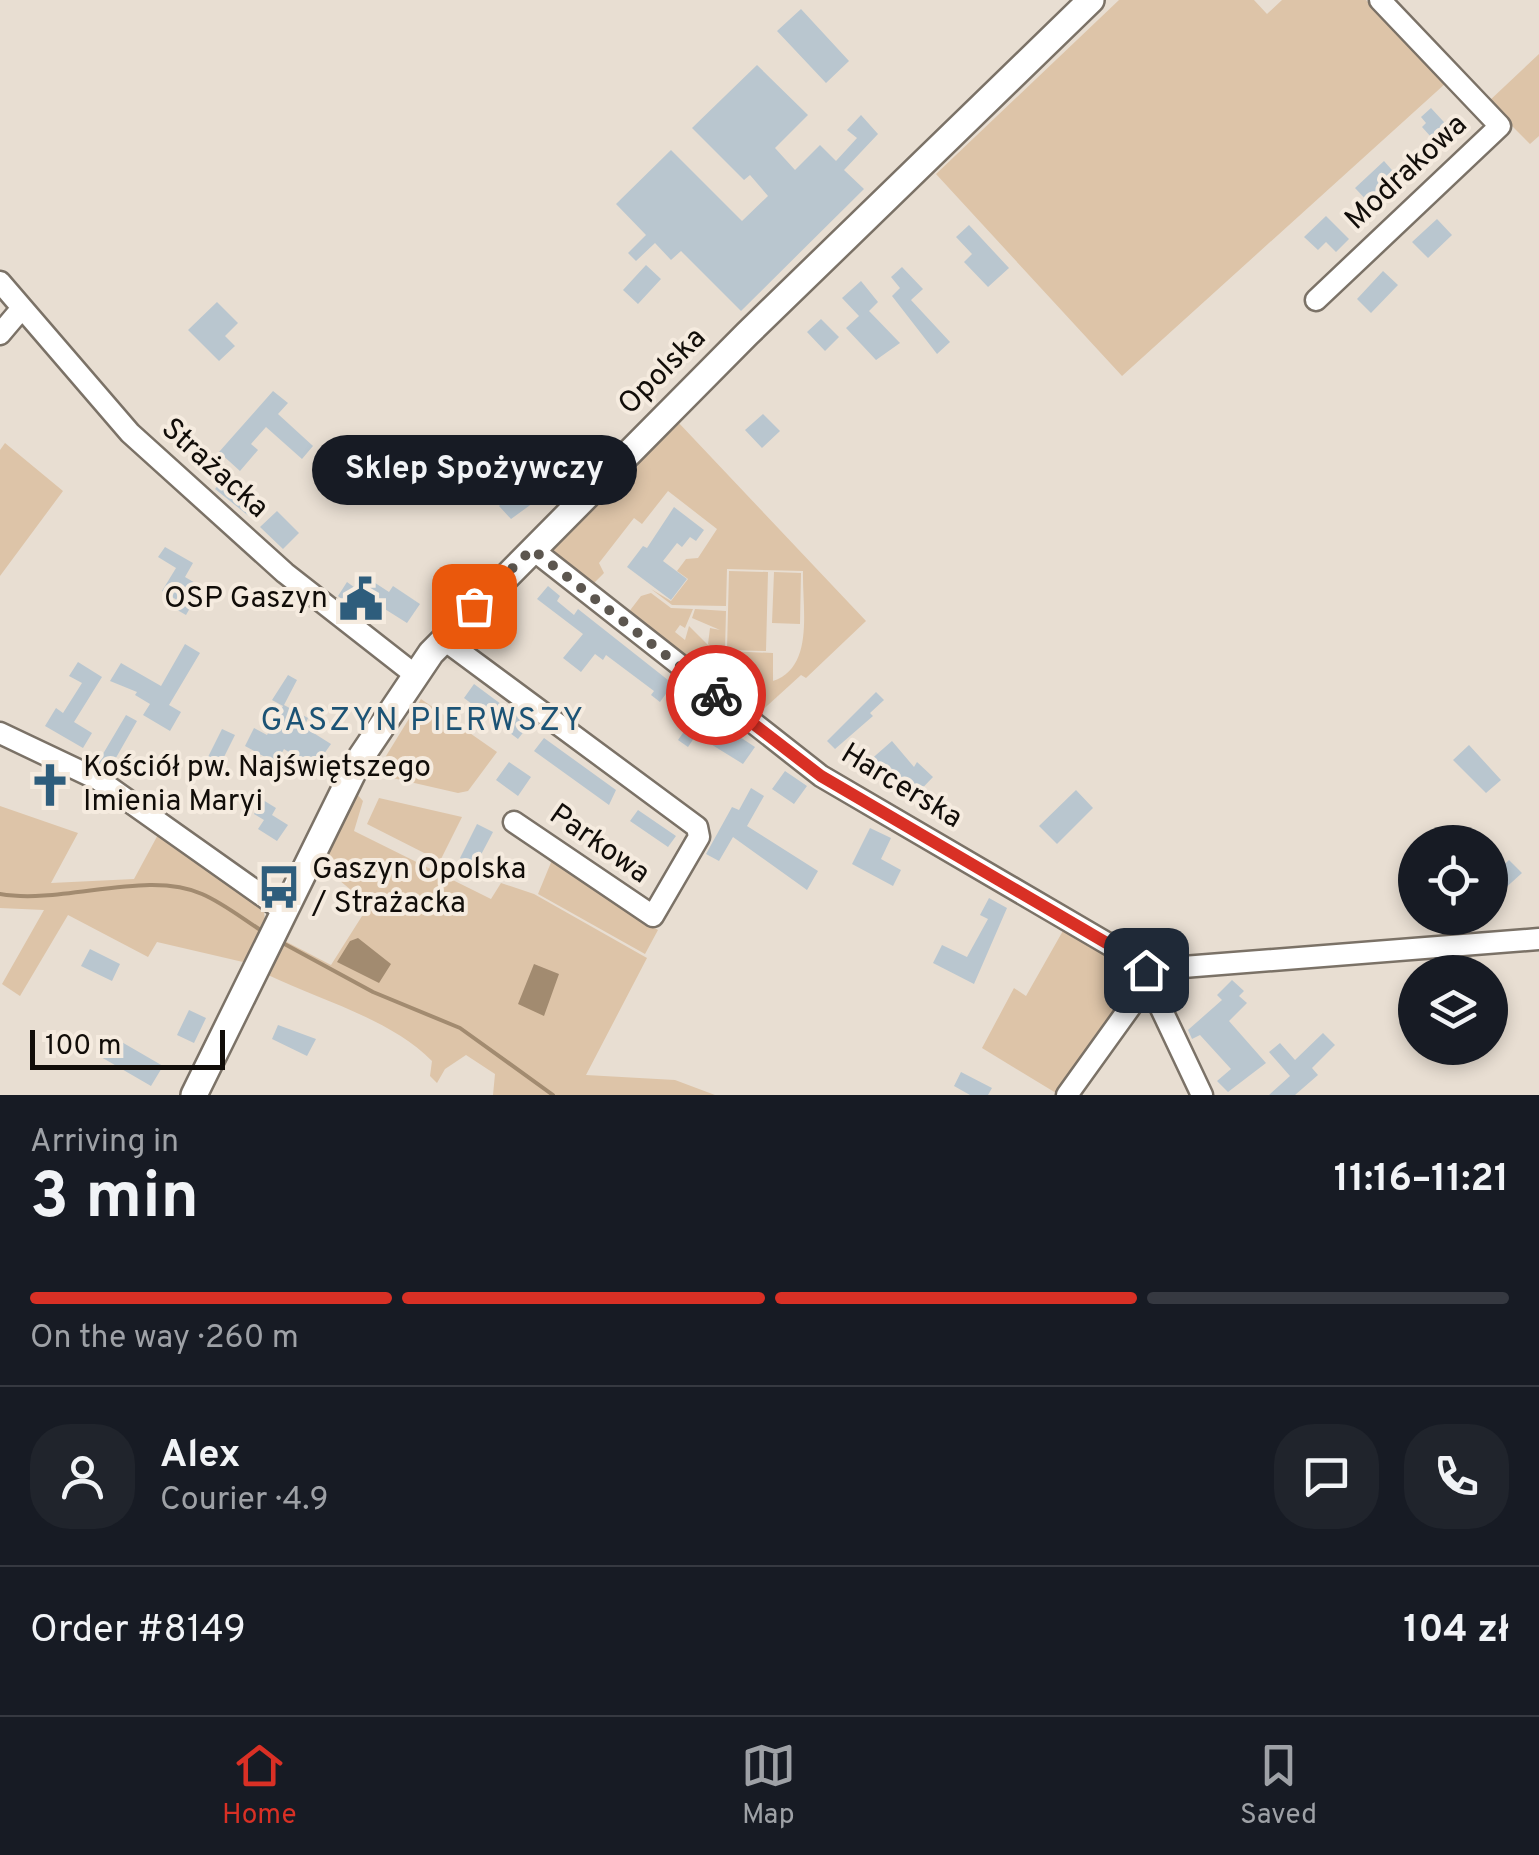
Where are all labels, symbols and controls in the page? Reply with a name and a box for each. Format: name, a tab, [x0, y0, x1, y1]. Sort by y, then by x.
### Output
street label: Modrakowa	[1338, 107, 1476, 239]
street label: Opolska	[611, 320, 715, 424]
street label: Strażacka	[153, 411, 275, 527]
callout: Sklep Spożywczy	[312, 436, 636, 506]
text: Sklep Spożywczy	[345, 450, 604, 490]
pin	[432, 564, 517, 649]
public building icon: OSP Gaszyn	[337, 575, 385, 623]
icon: bag	[447, 579, 502, 634]
place label: OSP Gaszyn	[164, 581, 328, 618]
courier	[666, 645, 766, 745]
icon: bike	[689, 668, 744, 723]
district label: GASZYN PIERWSZY	[260, 702, 586, 742]
street label: Harcerska	[833, 736, 969, 838]
place label: Kościół pw. Najświętszego Imienia Maryi	[83, 750, 431, 821]
church icon: Kościół pw. Najświętszego Imienia Maryi	[26, 761, 74, 809]
street label: Parkowa	[542, 797, 656, 893]
map controls	[1398, 825, 1508, 1065]
button: locate	[1398, 825, 1508, 935]
place label: Gaszyn Opolska / Strażacka	[311, 852, 526, 923]
bus stop icon: Gaszyn Opolska / Strażacka	[255, 863, 303, 911]
pin	[1104, 928, 1189, 1013]
icon: home	[1119, 943, 1174, 998]
button: layers	[1398, 955, 1508, 1065]
scale bar	[30, 1025, 225, 1070]
text: 100 m	[45, 1029, 121, 1065]
text: Arriving in	[30, 1123, 179, 1163]
text: 11:16–11:21	[1334, 1156, 1509, 1205]
text: 3 min	[30, 1159, 199, 1241]
text: On the way · 260 m	[30, 1319, 299, 1359]
button: person	[30, 1424, 135, 1529]
button: chat	[1274, 1424, 1379, 1529]
button: phone	[1404, 1424, 1509, 1529]
text: Alex	[160, 1432, 240, 1481]
text: Courier · 4.9	[160, 1481, 329, 1521]
text: Order #8149	[30, 1607, 246, 1656]
text: 104 zł	[1403, 1607, 1509, 1656]
tab: Home	[222, 1738, 296, 1834]
tab: Map	[741, 1738, 796, 1834]
tab: Saved	[1240, 1738, 1317, 1834]

